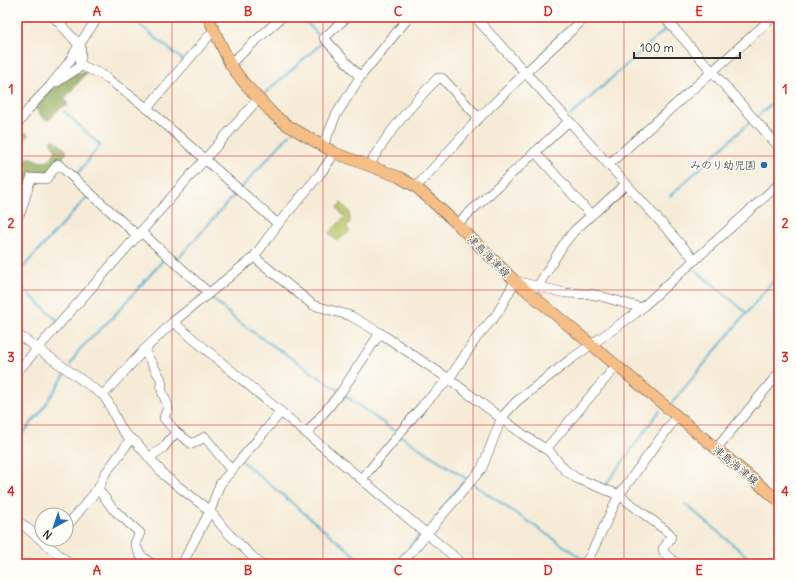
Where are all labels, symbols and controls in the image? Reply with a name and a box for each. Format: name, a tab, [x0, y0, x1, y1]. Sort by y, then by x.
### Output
text: A	[93, 3, 102, 20]
text: B	[244, 3, 253, 20]
text: C	[394, 3, 403, 20]
text: D	[543, 3, 553, 20]
text: E	[695, 3, 703, 20]
scale bar	[634, 34, 740, 60]
text: 100 m	[640, 40, 674, 55]
text: 1	[8, 81, 14, 98]
text: 1	[782, 81, 788, 98]
place label: みのり幼児園	[690, 158, 756, 172]
marker: みのり幼児園	[759, 160, 769, 170]
text: 2	[7, 215, 15, 232]
text: 2	[781, 215, 789, 232]
street label: 津島海津線	[465, 232, 513, 280]
text: 3	[7, 349, 15, 366]
text: 3	[781, 349, 789, 366]
street label: 津島海津線	[710, 442, 762, 488]
text: 4	[7, 483, 15, 500]
text: 4	[781, 483, 789, 500]
north arrow	[34, 507, 74, 547]
text: N	[40, 527, 55, 542]
text: A	[93, 562, 102, 579]
text: B	[244, 562, 253, 579]
text: C	[394, 562, 403, 579]
text: D	[543, 562, 553, 579]
text: E	[695, 562, 703, 579]

